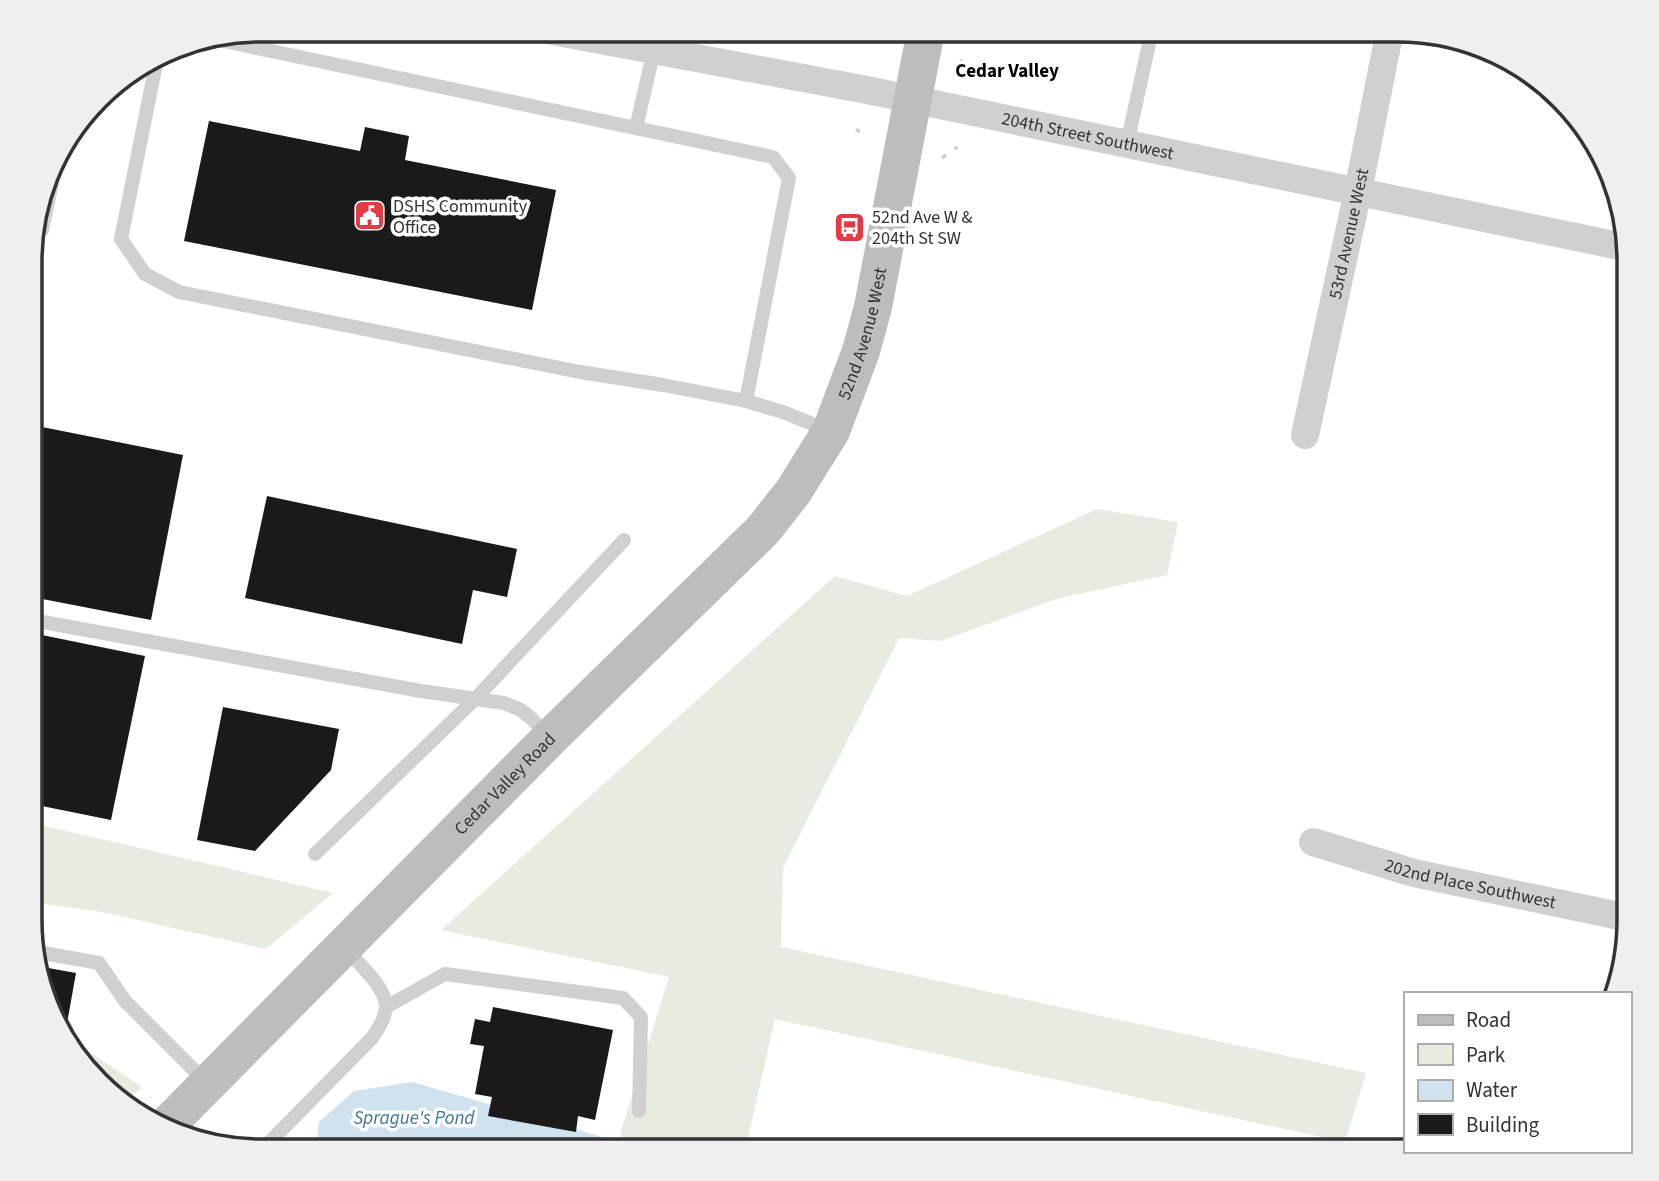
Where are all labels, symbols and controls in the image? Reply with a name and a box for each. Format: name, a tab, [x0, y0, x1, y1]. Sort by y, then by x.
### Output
district label: Cedar Valley	[955, 58, 1059, 85]
street label: 204th Street Southwest	[999, 106, 1176, 166]
street label: 53rd Avenue West	[1322, 166, 1375, 301]
place label: DSHS Community Office	[393, 194, 528, 240]
public building icon: DSHS Community Office	[353, 199, 387, 233]
place label: 52nd Ave W & 204th St SW	[872, 205, 973, 251]
bus stop icon: 52nd Ave W & 204th St SW	[832, 210, 866, 244]
street label: 52nd Avenue West	[831, 265, 893, 403]
street label: Cedar Valley Road	[448, 727, 561, 840]
street label: 202nd Place Southwest	[1382, 852, 1558, 915]
legend	[1404, 992, 1631, 1153]
text: Road	[1466, 1005, 1511, 1035]
text: Park	[1466, 1040, 1506, 1070]
text: Water	[1466, 1075, 1518, 1105]
water label: Sprague's Pond	[353, 1105, 475, 1132]
text: Building	[1466, 1110, 1540, 1140]

